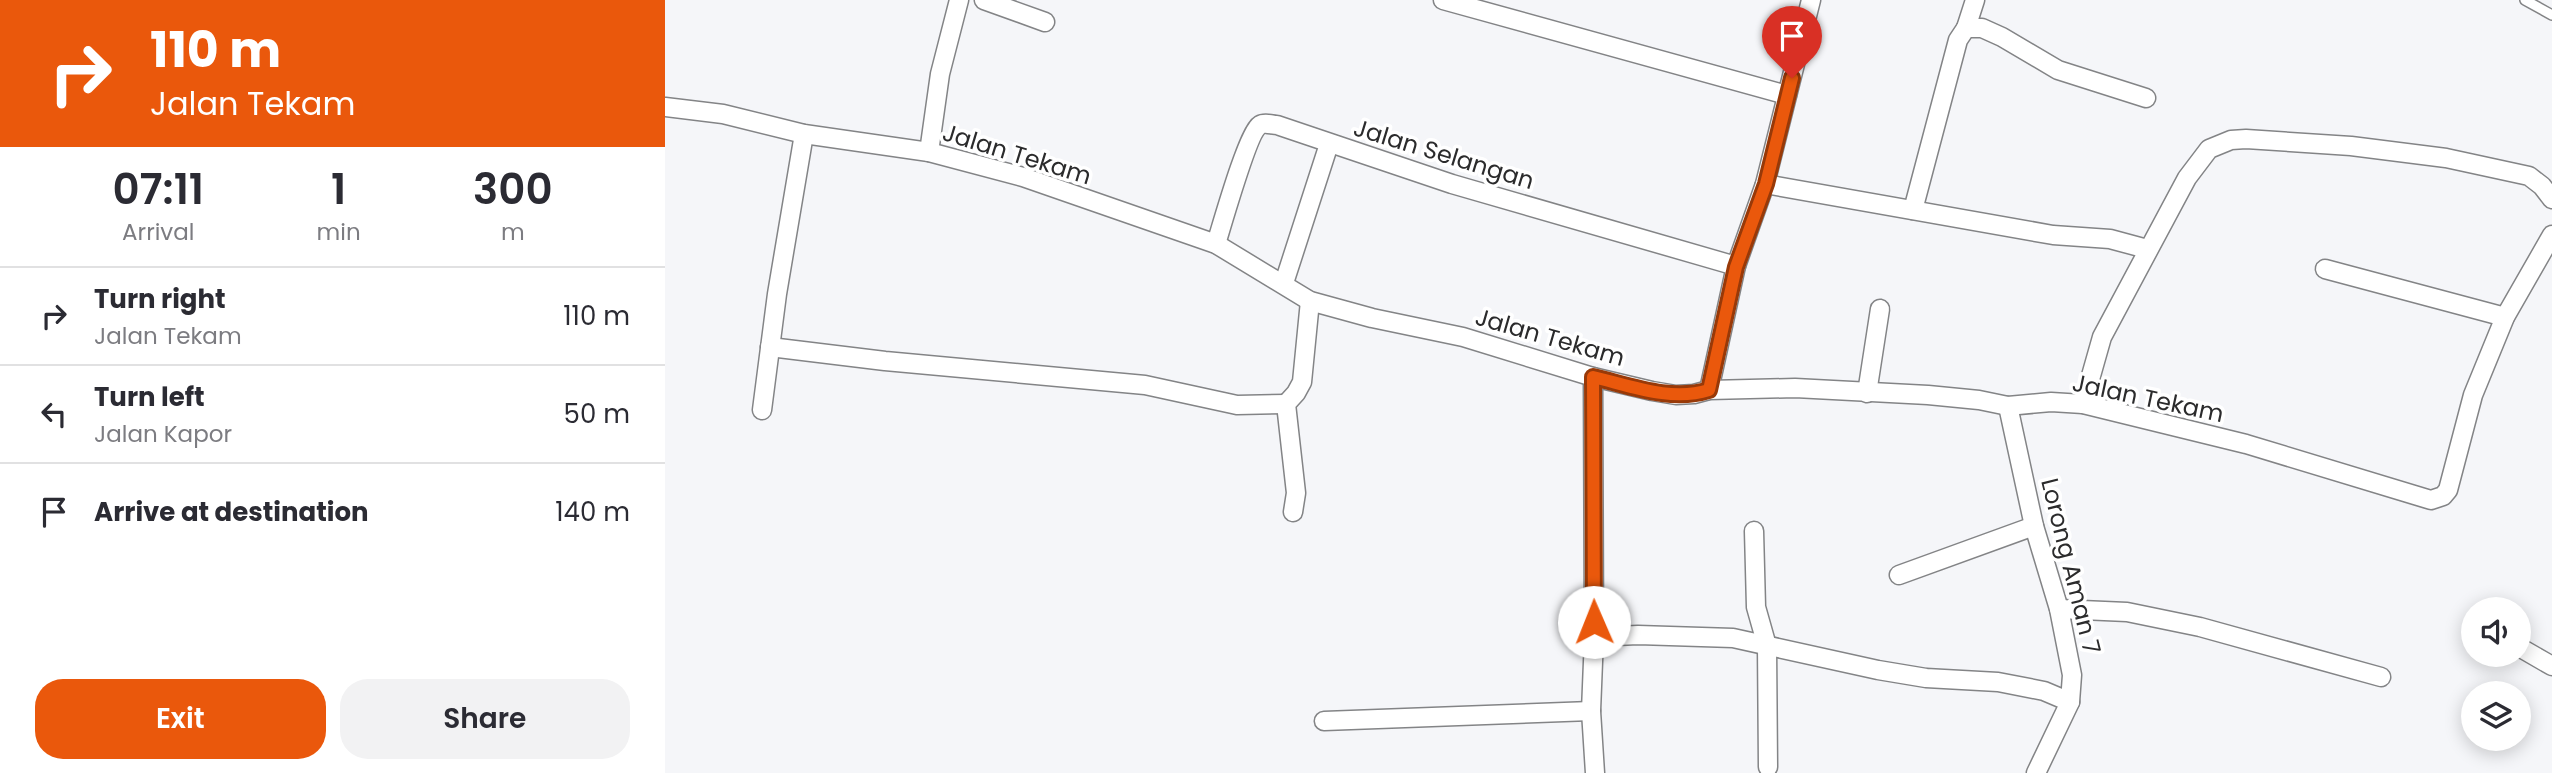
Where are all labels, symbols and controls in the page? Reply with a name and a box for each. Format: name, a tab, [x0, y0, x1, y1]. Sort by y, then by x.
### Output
pin	[1762, 6, 1822, 78]
text: 110 m	[150, 16, 281, 84]
icon: arrive	[1773, 17, 1811, 55]
icon: right	[35, 28, 126, 119]
text: Jalan Tekam	[150, 81, 355, 126]
street label: Jalan Selangan	[1350, 111, 1538, 197]
street label: Jalan Tekam	[939, 116, 1095, 192]
text: 07:11	[112, 160, 204, 219]
text: 1	[331, 160, 346, 219]
text: 300	[473, 160, 553, 219]
text: Arrival	[122, 216, 194, 248]
text: min	[317, 216, 361, 248]
text: m	[501, 216, 525, 248]
text: Turn right	[94, 281, 226, 317]
icon: right	[35, 297, 73, 335]
text: 110 m	[563, 298, 630, 334]
street label: Jalan Tekam	[1471, 300, 1629, 374]
text: Jalan Tekam	[94, 320, 242, 352]
street label: Jalan Tekam	[2069, 366, 2227, 430]
text: Turn left	[94, 379, 205, 415]
icon: left	[35, 395, 73, 433]
text: 50 m	[564, 396, 630, 432]
text: Jalan Kapor	[94, 418, 232, 450]
street label: Lorong Aman 7	[2033, 475, 2109, 657]
icon: arrive	[35, 493, 73, 531]
text: Arrive at destination	[94, 494, 369, 530]
text: 140 m	[555, 494, 630, 530]
position arrow	[1557, 585, 1631, 659]
map controls	[2461, 597, 2531, 751]
button: sound	[2461, 597, 2531, 667]
button: Exit	[35, 679, 326, 759]
button: Share	[340, 679, 630, 759]
button: layers	[2461, 681, 2531, 751]

